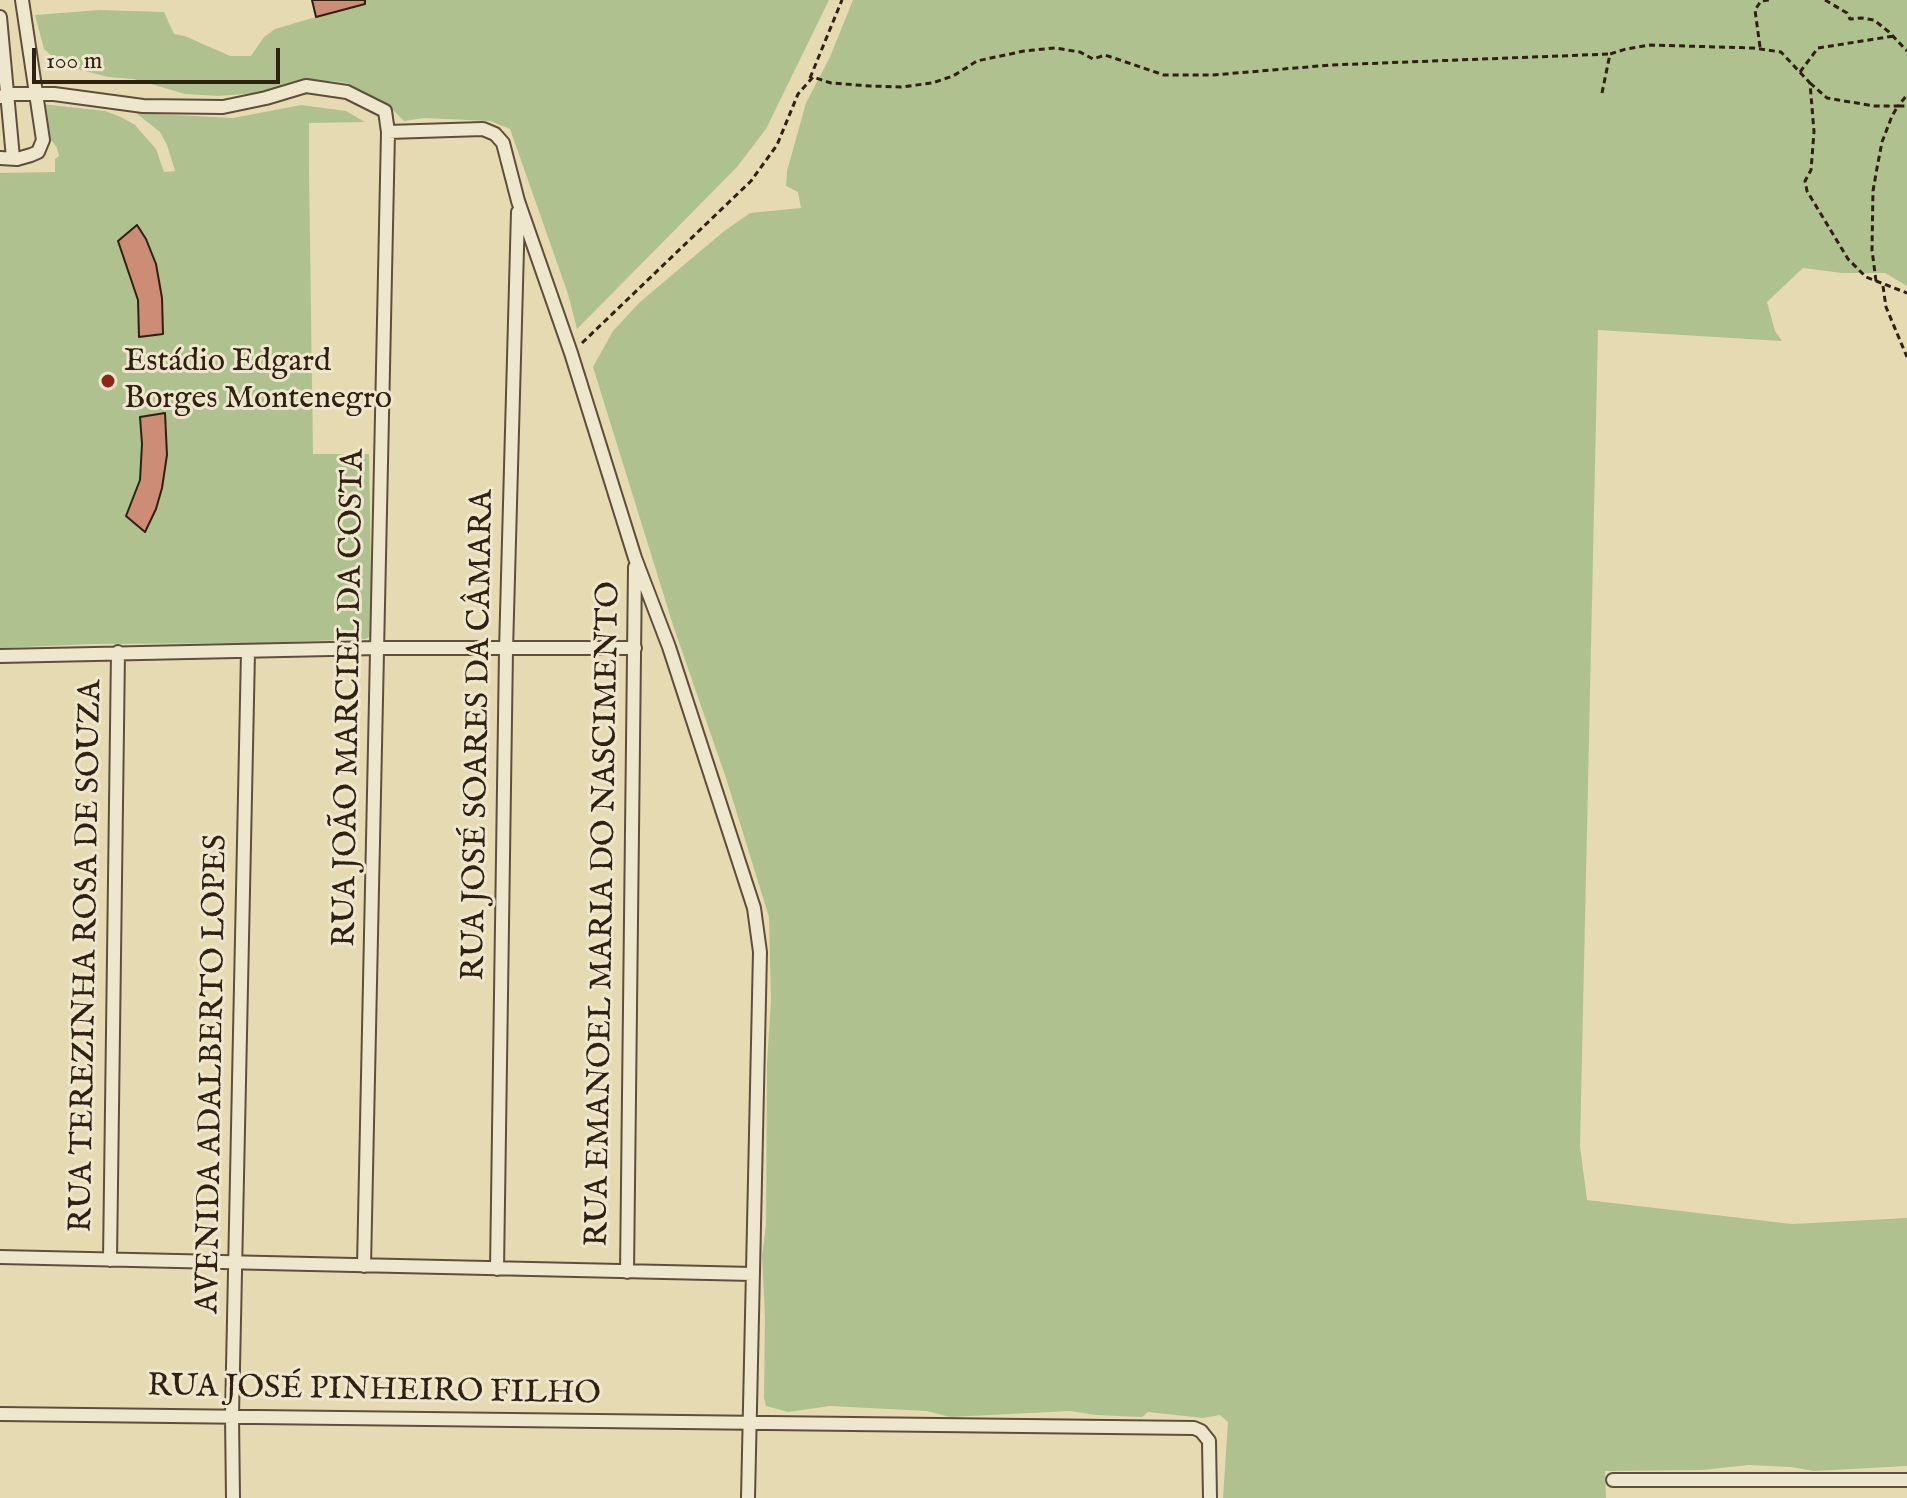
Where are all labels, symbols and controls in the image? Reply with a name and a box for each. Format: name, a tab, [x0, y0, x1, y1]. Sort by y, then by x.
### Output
scale bar	[36, 32, 284, 82]
text: 100 m	[46, 46, 102, 77]
place label: Estádio Edgard Borges Montenegro	[124, 344, 392, 419]
marker: Estádio Edgard Borges Montenegro	[99, 372, 117, 390]
street label: RUA JOÃO MARCIEL DA COSTA	[327, 449, 375, 947]
street label: RUA JOSÉ SOARES DA CÂMARA	[457, 489, 503, 981]
street label: RUA EMANOEL MARIA DO NASCIMENTO	[580, 581, 630, 1247]
street label: RUA TEREZINHA ROSA DE SOUZA	[64, 679, 112, 1233]
street label: AVENIDA ADALBERTO LOPES	[191, 834, 237, 1314]
street label: RUA JOSÉ PINHEIRO FILHO	[147, 1369, 601, 1415]

